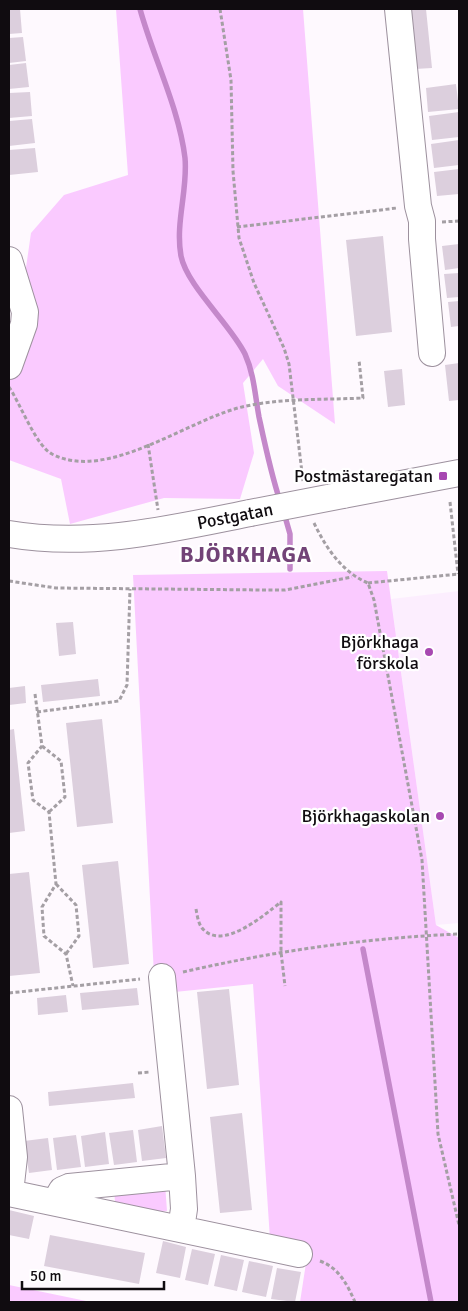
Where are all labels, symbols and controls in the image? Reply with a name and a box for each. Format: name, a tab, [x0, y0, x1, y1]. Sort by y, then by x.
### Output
place label: Postmästaregatan	[294, 465, 433, 487]
marker: Postmästaregatan	[437, 470, 449, 482]
street label: Postgatan	[195, 498, 275, 534]
district label: BJÖRKHAGA	[180, 541, 312, 568]
place label: Björkhaga förskola	[341, 631, 419, 674]
marker: Björkhaga förskola	[423, 646, 435, 658]
place label: Björkhagaskolan	[301, 805, 430, 827]
marker: Björkhagaskolan	[434, 810, 446, 822]
scale bar	[22, 1258, 165, 1290]
text: 50 m	[30, 1267, 61, 1285]

